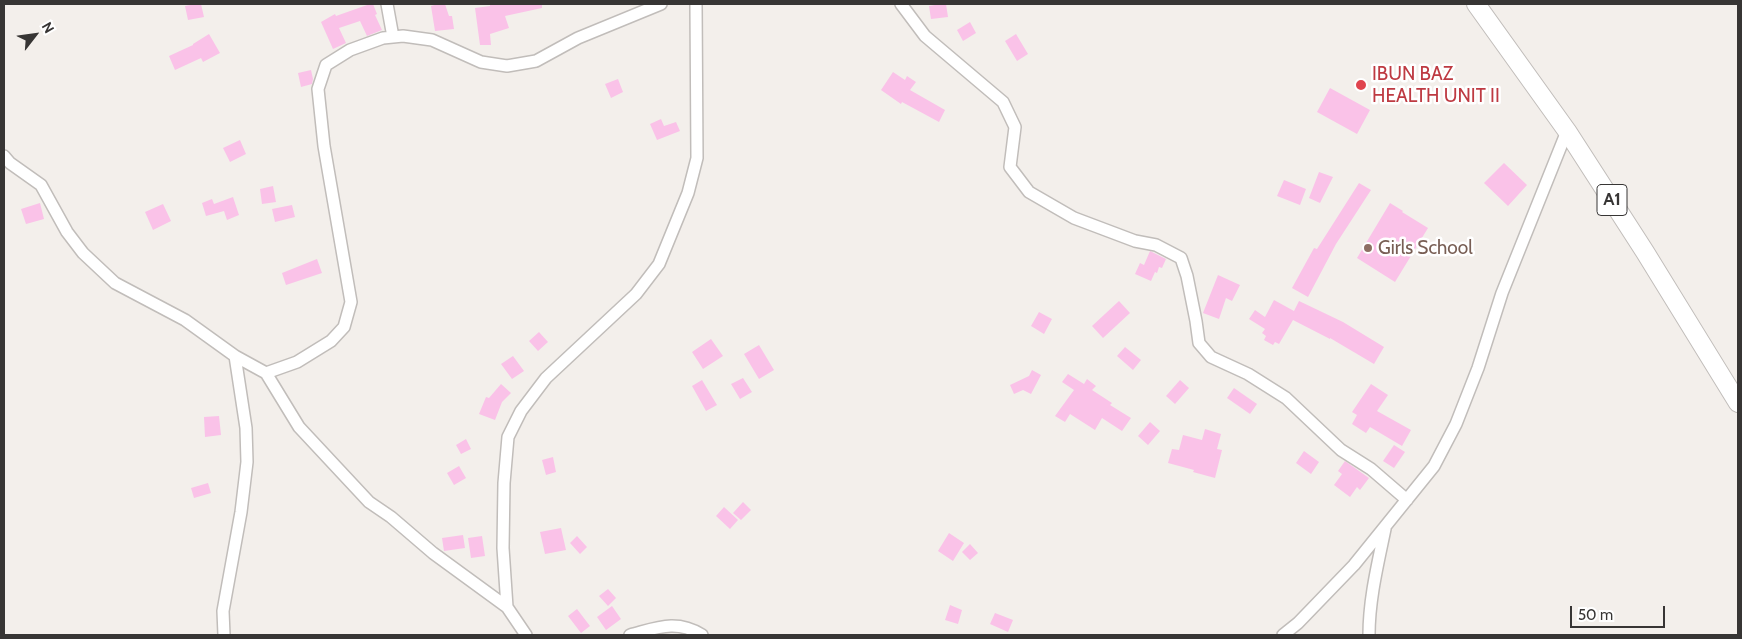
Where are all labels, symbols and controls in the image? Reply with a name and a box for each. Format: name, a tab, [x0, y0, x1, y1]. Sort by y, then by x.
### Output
north arrow	[10, 10, 60, 60]
text: N	[38, 19, 58, 36]
place label: IBUN BAZ HEALTH UNIT II	[1372, 63, 1500, 107]
marker: IBUN BAZ HEALTH UNIT II	[1354, 78, 1368, 92]
road number: A1	[1597, 184, 1627, 216]
place label: Girls School	[1378, 237, 1473, 259]
marker: Girls School	[1362, 242, 1374, 254]
scale bar	[1572, 596, 1667, 628]
text: 50 m	[1578, 606, 1613, 624]

